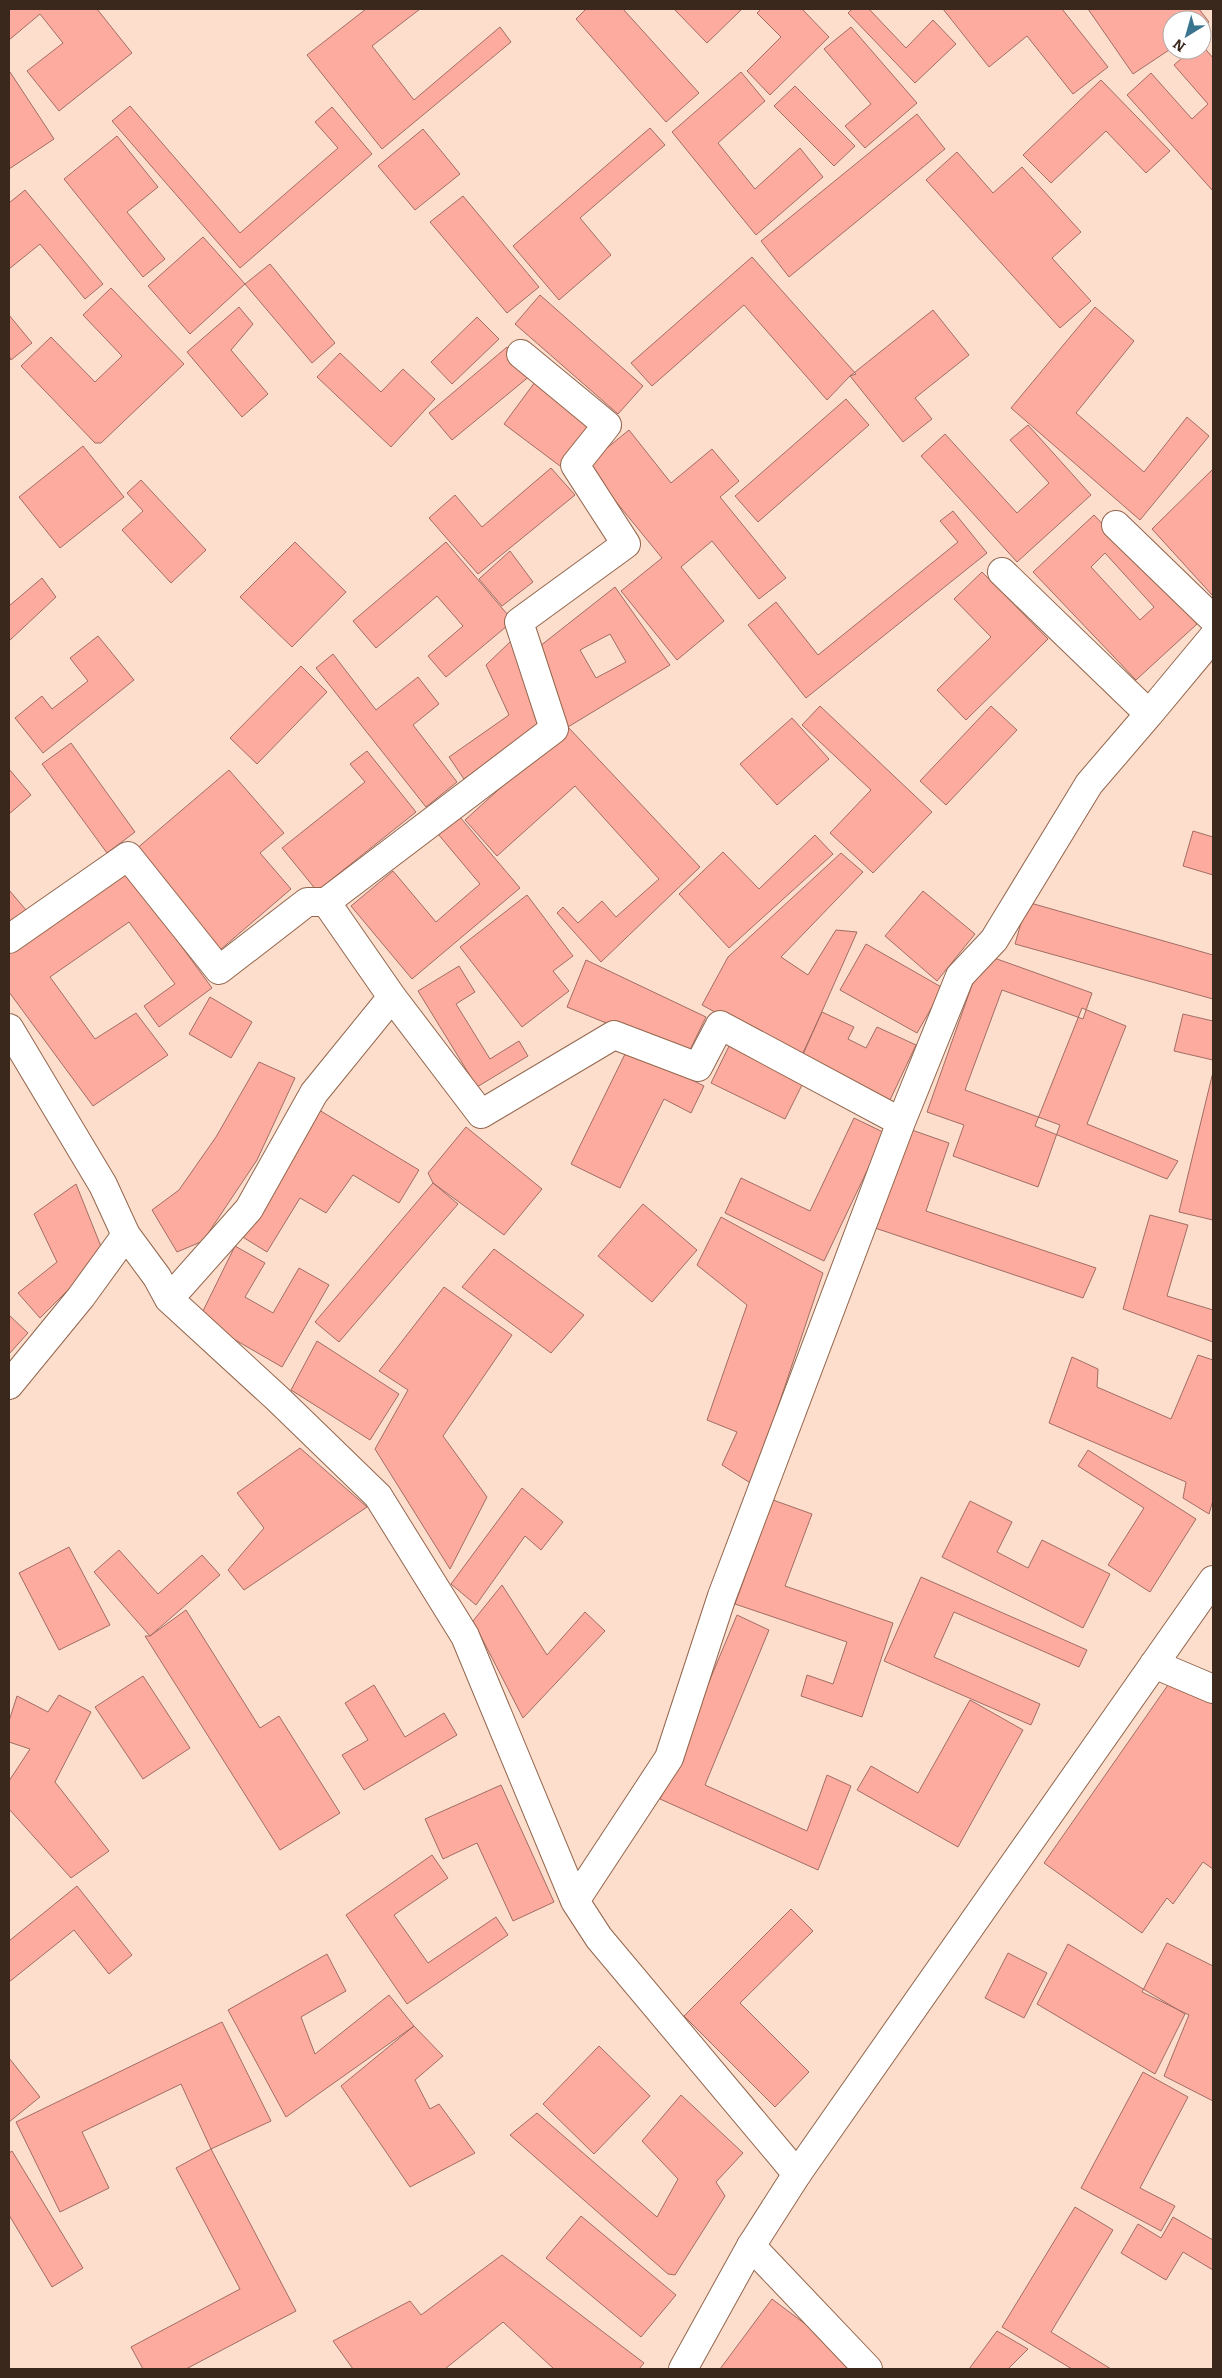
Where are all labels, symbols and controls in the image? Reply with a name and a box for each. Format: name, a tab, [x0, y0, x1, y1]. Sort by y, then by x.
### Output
north arrow	[1162, 10, 1212, 60]
text: N	[1170, 35, 1189, 55]

